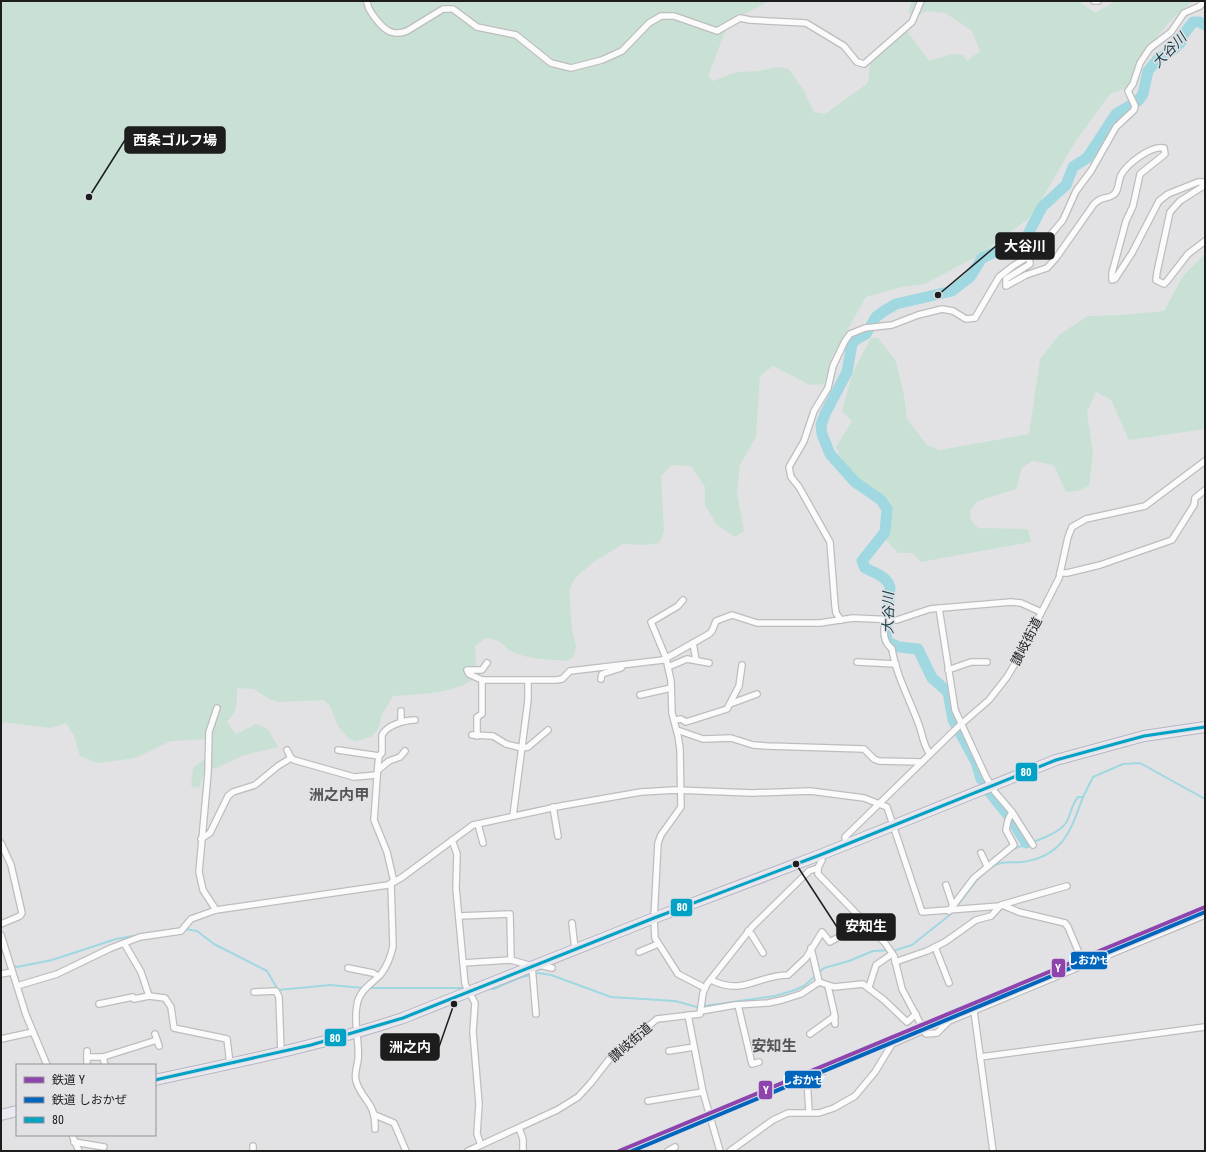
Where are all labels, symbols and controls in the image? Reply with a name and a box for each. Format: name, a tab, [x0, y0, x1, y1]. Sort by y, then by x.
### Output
water label: 大谷川	[1149, 28, 1191, 71]
callout: 西条ゴルフ場	[125, 127, 225, 153]
text: 西条ゴルフ場	[133, 132, 217, 148]
callout: 大谷川	[996, 233, 1054, 259]
text: 大谷川	[1004, 238, 1046, 254]
water label: 大谷川	[880, 590, 896, 634]
street label: 讃岐街道	[1008, 615, 1045, 668]
line badge: 80	[1015, 762, 1038, 782]
text: 80	[1020, 766, 1032, 779]
district label: 洲之内甲	[309, 786, 369, 804]
line badge: 80	[670, 898, 693, 917]
text: 80	[676, 901, 688, 914]
callout: 安知生	[837, 914, 895, 940]
text: 安知生	[845, 918, 887, 934]
line badge: しおかぜ	[1070, 951, 1108, 970]
text: しおかぜ	[1067, 954, 1111, 967]
line badge: Y	[1051, 958, 1066, 978]
text: Y	[1055, 962, 1061, 975]
street label: 讃岐街道	[606, 1020, 655, 1065]
line badge: 80	[324, 1028, 347, 1047]
text: 80	[329, 1032, 341, 1045]
callout: 洲之内	[381, 1034, 439, 1060]
district label: 安知生	[751, 1037, 797, 1055]
text: 洲之内	[389, 1039, 431, 1055]
legend	[16, 1064, 156, 1136]
line badge: しおかぜ	[784, 1070, 822, 1089]
text: 鉄道 Y	[52, 1073, 86, 1087]
text: しおかぜ	[781, 1074, 825, 1087]
line badge: Y	[758, 1080, 773, 1100]
text: Y	[763, 1084, 769, 1097]
text: 鉄道 しおかぜ	[52, 1093, 127, 1107]
text: 80	[52, 1113, 64, 1127]

